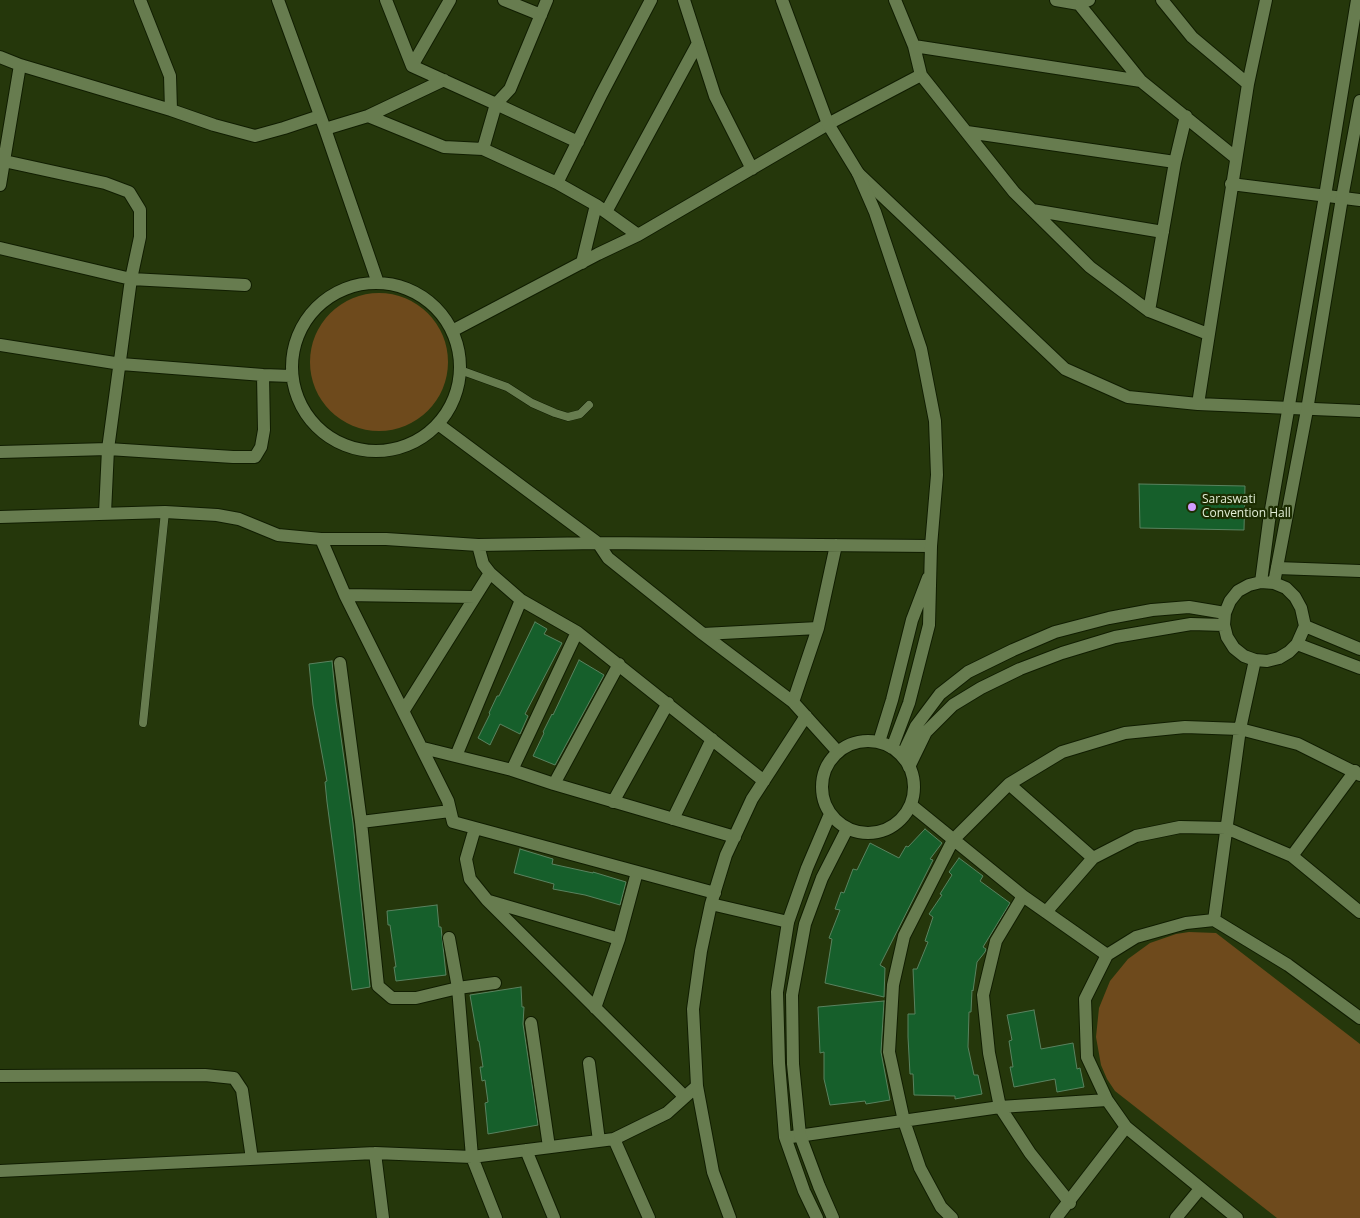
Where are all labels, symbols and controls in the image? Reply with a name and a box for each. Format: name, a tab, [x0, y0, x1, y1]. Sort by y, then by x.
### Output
place label: Saraswati Convention Hall	[1202, 493, 1291, 521]
marker: Saraswati Convention Hall	[1186, 501, 1198, 513]

